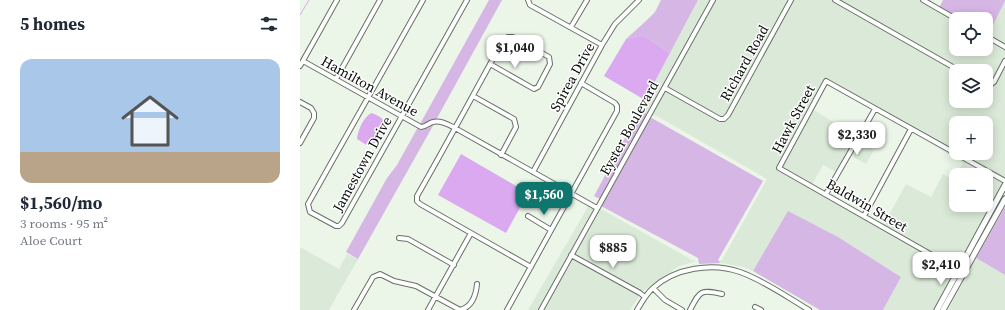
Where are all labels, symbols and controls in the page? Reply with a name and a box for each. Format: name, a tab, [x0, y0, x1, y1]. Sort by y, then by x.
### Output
text: 5 homes	[20, 12, 85, 36]
map controls	[949, 12, 993, 212]
button: locate	[949, 12, 993, 56]
icon: filters	[258, 13, 280, 35]
street label: Richard Road	[715, 21, 773, 105]
pin: $1,040	[482, 35, 548, 69]
text: $1,040	[495, 39, 535, 56]
street label: Spirea Drive	[545, 39, 599, 115]
street label: Hamilton Avenue	[318, 51, 422, 121]
button: layers	[949, 64, 993, 108]
street label: Eyster Boulevard	[595, 77, 663, 179]
street label: Hawk Street	[767, 81, 820, 157]
icon: home	[114, 85, 186, 157]
street label: Jamestown Drive	[327, 113, 396, 216]
button: +	[949, 116, 993, 160]
pin: $2,330	[824, 122, 890, 156]
text: $2,330	[837, 126, 877, 143]
button: −	[949, 168, 993, 212]
street label: Baldwin Street	[823, 174, 912, 237]
pin: $1,560	[511, 182, 577, 216]
text: $1,560	[524, 186, 564, 203]
text: $1,560/mo	[20, 191, 102, 215]
text: 3 rooms · 95 m²	[20, 215, 108, 232]
text: Aloe Court	[20, 232, 82, 249]
pin: $885	[589, 235, 637, 269]
text: $885	[599, 239, 627, 256]
pin: $2,410	[908, 252, 974, 286]
text: $2,410	[921, 256, 961, 273]

